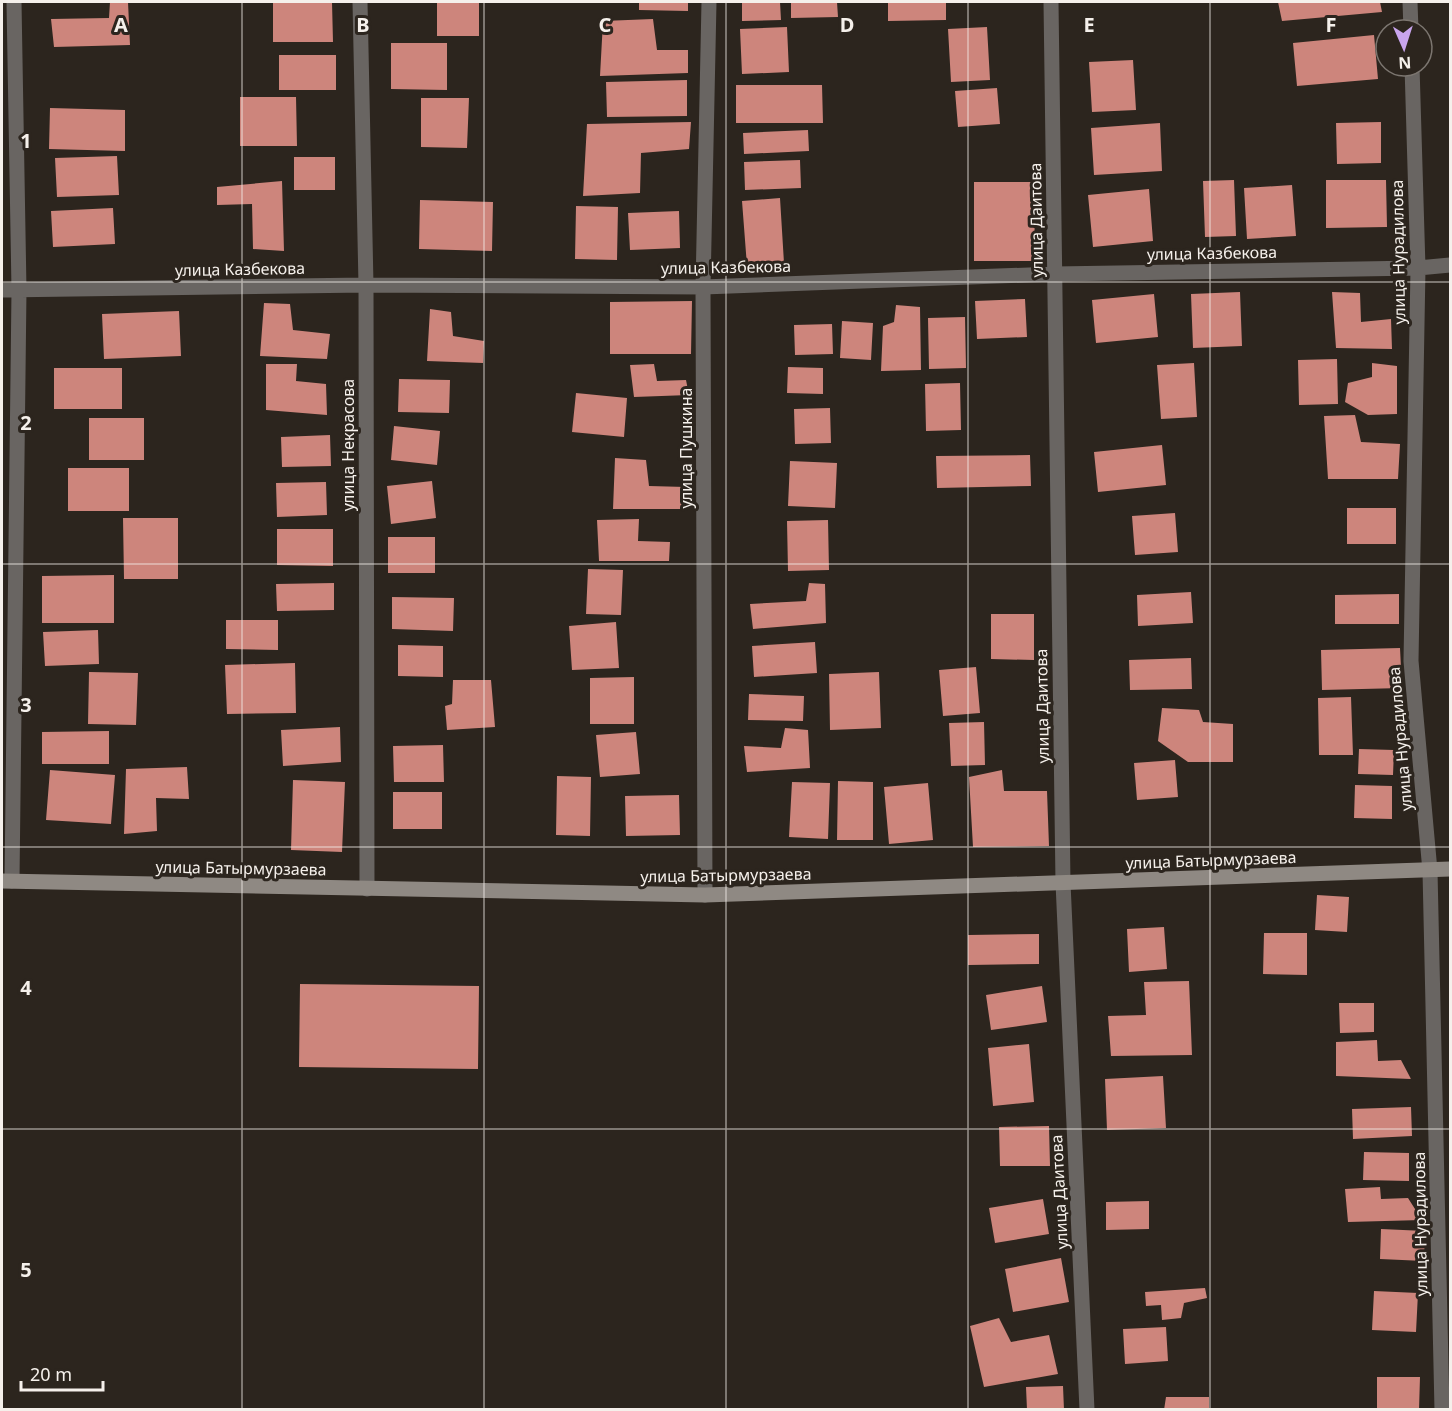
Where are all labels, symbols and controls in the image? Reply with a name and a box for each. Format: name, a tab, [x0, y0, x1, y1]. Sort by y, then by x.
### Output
text: A	[114, 11, 128, 38]
text: B	[356, 11, 370, 38]
text: C	[599, 11, 612, 38]
text: D	[840, 11, 854, 38]
text: E	[1083, 11, 1095, 38]
text: F	[1326, 11, 1336, 38]
north arrow	[1374, 18, 1434, 78]
text: N	[1398, 52, 1412, 74]
text: 1	[20, 127, 32, 154]
street label: улица Даитова	[1024, 162, 1048, 278]
street label: улица Нурадилова	[1386, 179, 1410, 325]
street label: улица Казбекова	[1147, 241, 1277, 265]
street label: улица Казбекова	[661, 255, 791, 279]
street label: улица Казбекова	[175, 257, 305, 281]
street label: улица Некрасова	[337, 379, 359, 511]
street label: улица Пушкина	[675, 388, 697, 508]
text: 2	[20, 409, 32, 436]
street label: улица Даитова	[1030, 648, 1054, 764]
street label: улица Нурадилова	[1383, 666, 1417, 812]
text: 3	[20, 691, 32, 718]
street label: улица Батырмурзаева	[1125, 846, 1297, 874]
street label: улица Батырмурзаева	[155, 856, 327, 880]
street label: улица Батырмурзаева	[640, 863, 812, 887]
text: 4	[20, 974, 32, 1001]
street label: улица Даитова	[1045, 1134, 1073, 1250]
street label: улица Нурадилова	[1408, 1151, 1432, 1297]
text: 5	[20, 1256, 32, 1283]
scale bar	[21, 1354, 104, 1392]
text: 20 m	[30, 1362, 72, 1386]

